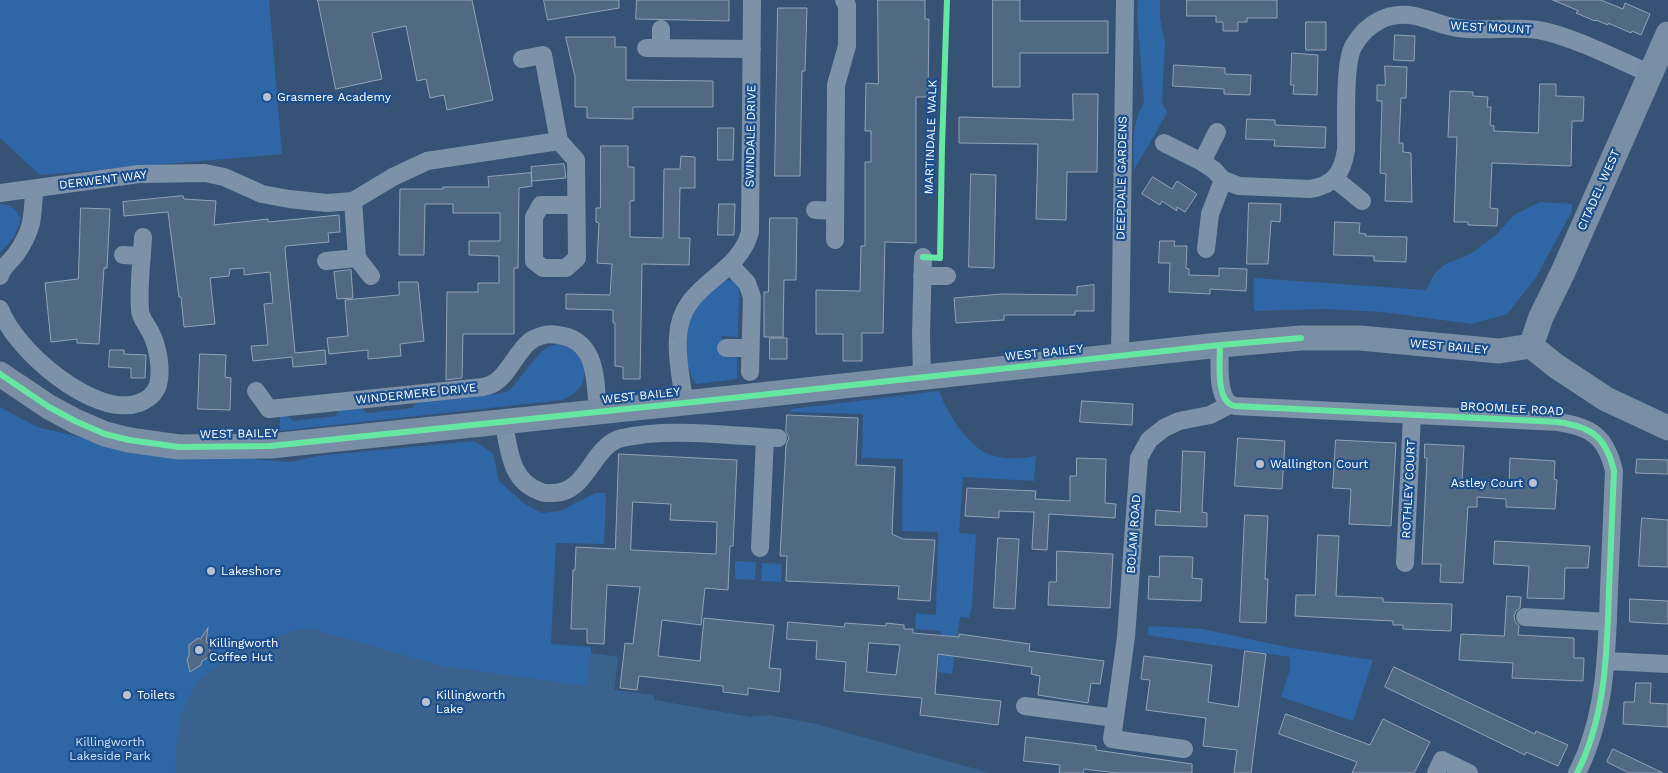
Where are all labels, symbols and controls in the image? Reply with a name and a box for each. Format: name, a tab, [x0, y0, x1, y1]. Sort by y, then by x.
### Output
street label: WEST MOUNT	[1450, 19, 1532, 37]
street label: MARTINDALE WALK	[922, 79, 940, 195]
street label: SWINDALE DRIVE	[743, 85, 759, 187]
place label: Grasmere Academy	[277, 90, 391, 104]
marker: Grasmere Academy	[261, 91, 273, 103]
street label: DEEPDALE GARDENS	[1114, 116, 1130, 240]
street label: CITADEL WEST	[1575, 147, 1623, 233]
street label: DERWENT WAY	[58, 167, 148, 193]
street label: WEST BAILEY	[1409, 336, 1489, 358]
street label: WEST BAILEY	[1004, 342, 1084, 364]
street label: WINDERMERE DRIVE	[355, 380, 477, 408]
street label: WEST BAILEY	[601, 385, 681, 407]
street label: BROOMLEE ROAD	[1460, 399, 1564, 419]
street label: WEST BAILEY	[200, 426, 278, 442]
street label: ROTHLEY COURT	[1399, 439, 1419, 539]
place label: Wallington Court	[1270, 457, 1368, 471]
marker: Wallington Court	[1254, 458, 1266, 470]
place label: Astley Court	[1451, 476, 1523, 490]
marker: Astley Court	[1527, 477, 1539, 489]
street label: BOLAM ROAD	[1124, 494, 1144, 574]
place label: Lakeshore	[221, 564, 281, 578]
marker: Lakeshore	[205, 565, 217, 577]
place label: Killingworth Coffee Hut	[209, 636, 278, 664]
marker: Killingworth Coffee Hut	[193, 644, 205, 656]
place label: Toilets	[137, 688, 175, 702]
place label: Killingworth Lake	[436, 688, 505, 716]
marker: Toilets	[121, 689, 133, 701]
marker: Killingworth Lake	[420, 696, 432, 708]
park label: Killingworth Lakeside Park	[69, 735, 151, 763]

